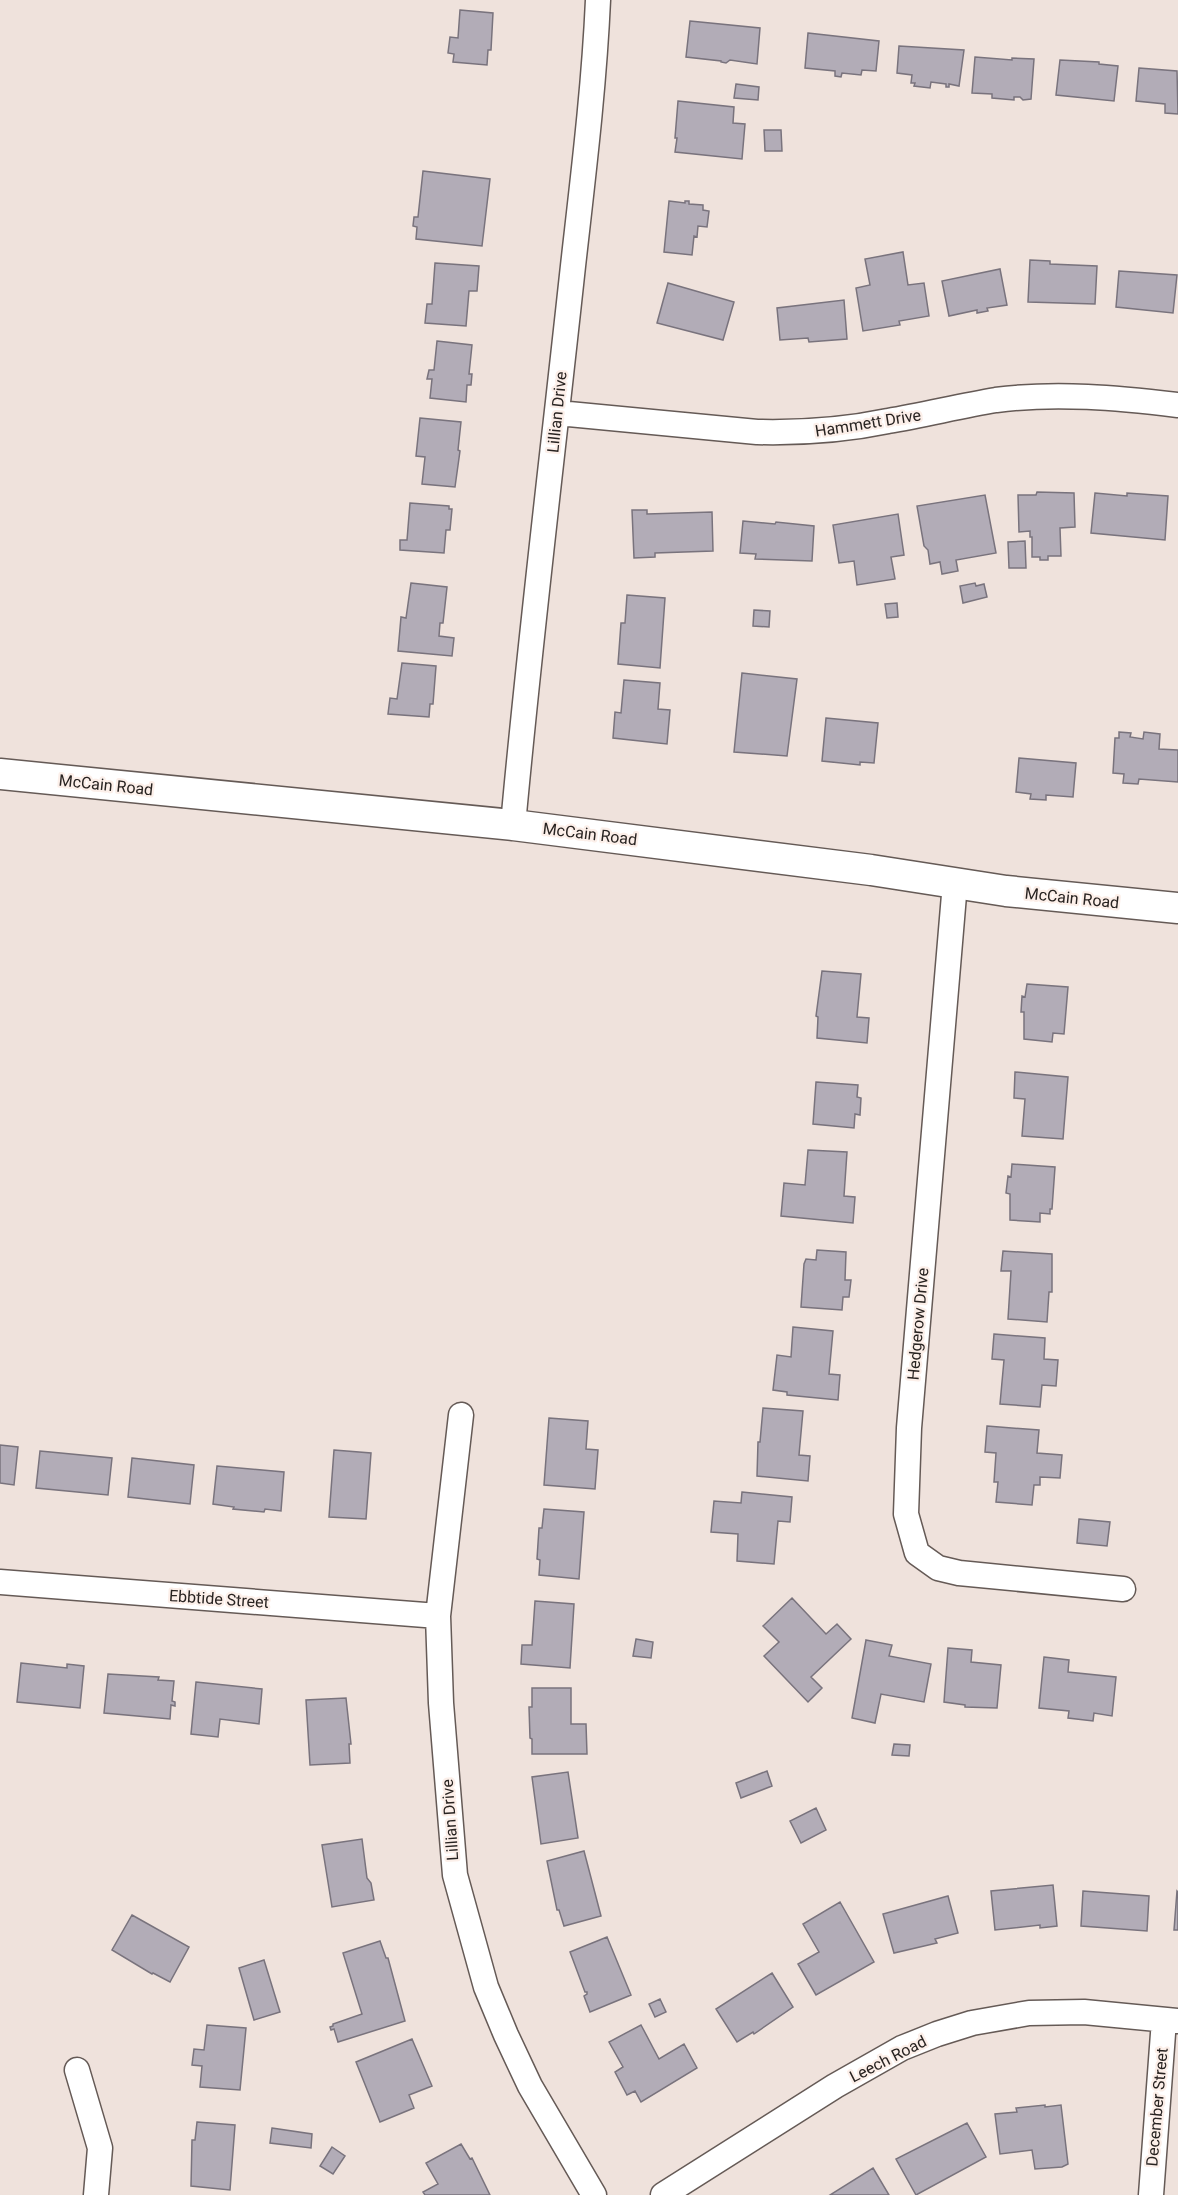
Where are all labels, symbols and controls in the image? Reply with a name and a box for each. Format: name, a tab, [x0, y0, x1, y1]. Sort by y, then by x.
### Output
street label: Lillian Drive	[543, 370, 571, 454]
street label: Hammett Drive	[814, 405, 922, 441]
street label: McCain Road	[58, 771, 154, 799]
street label: McCain Road	[542, 819, 638, 849]
street label: McCain Road	[1024, 884, 1120, 912]
street label: Hedgerow Drive	[904, 1267, 932, 1381]
street label: Ebbtide Street	[169, 1586, 269, 1612]
street label: Lillian Drive	[438, 1779, 462, 1861]
street label: Leech Road	[847, 2032, 929, 2086]
street label: December Street	[1142, 2047, 1172, 2167]

